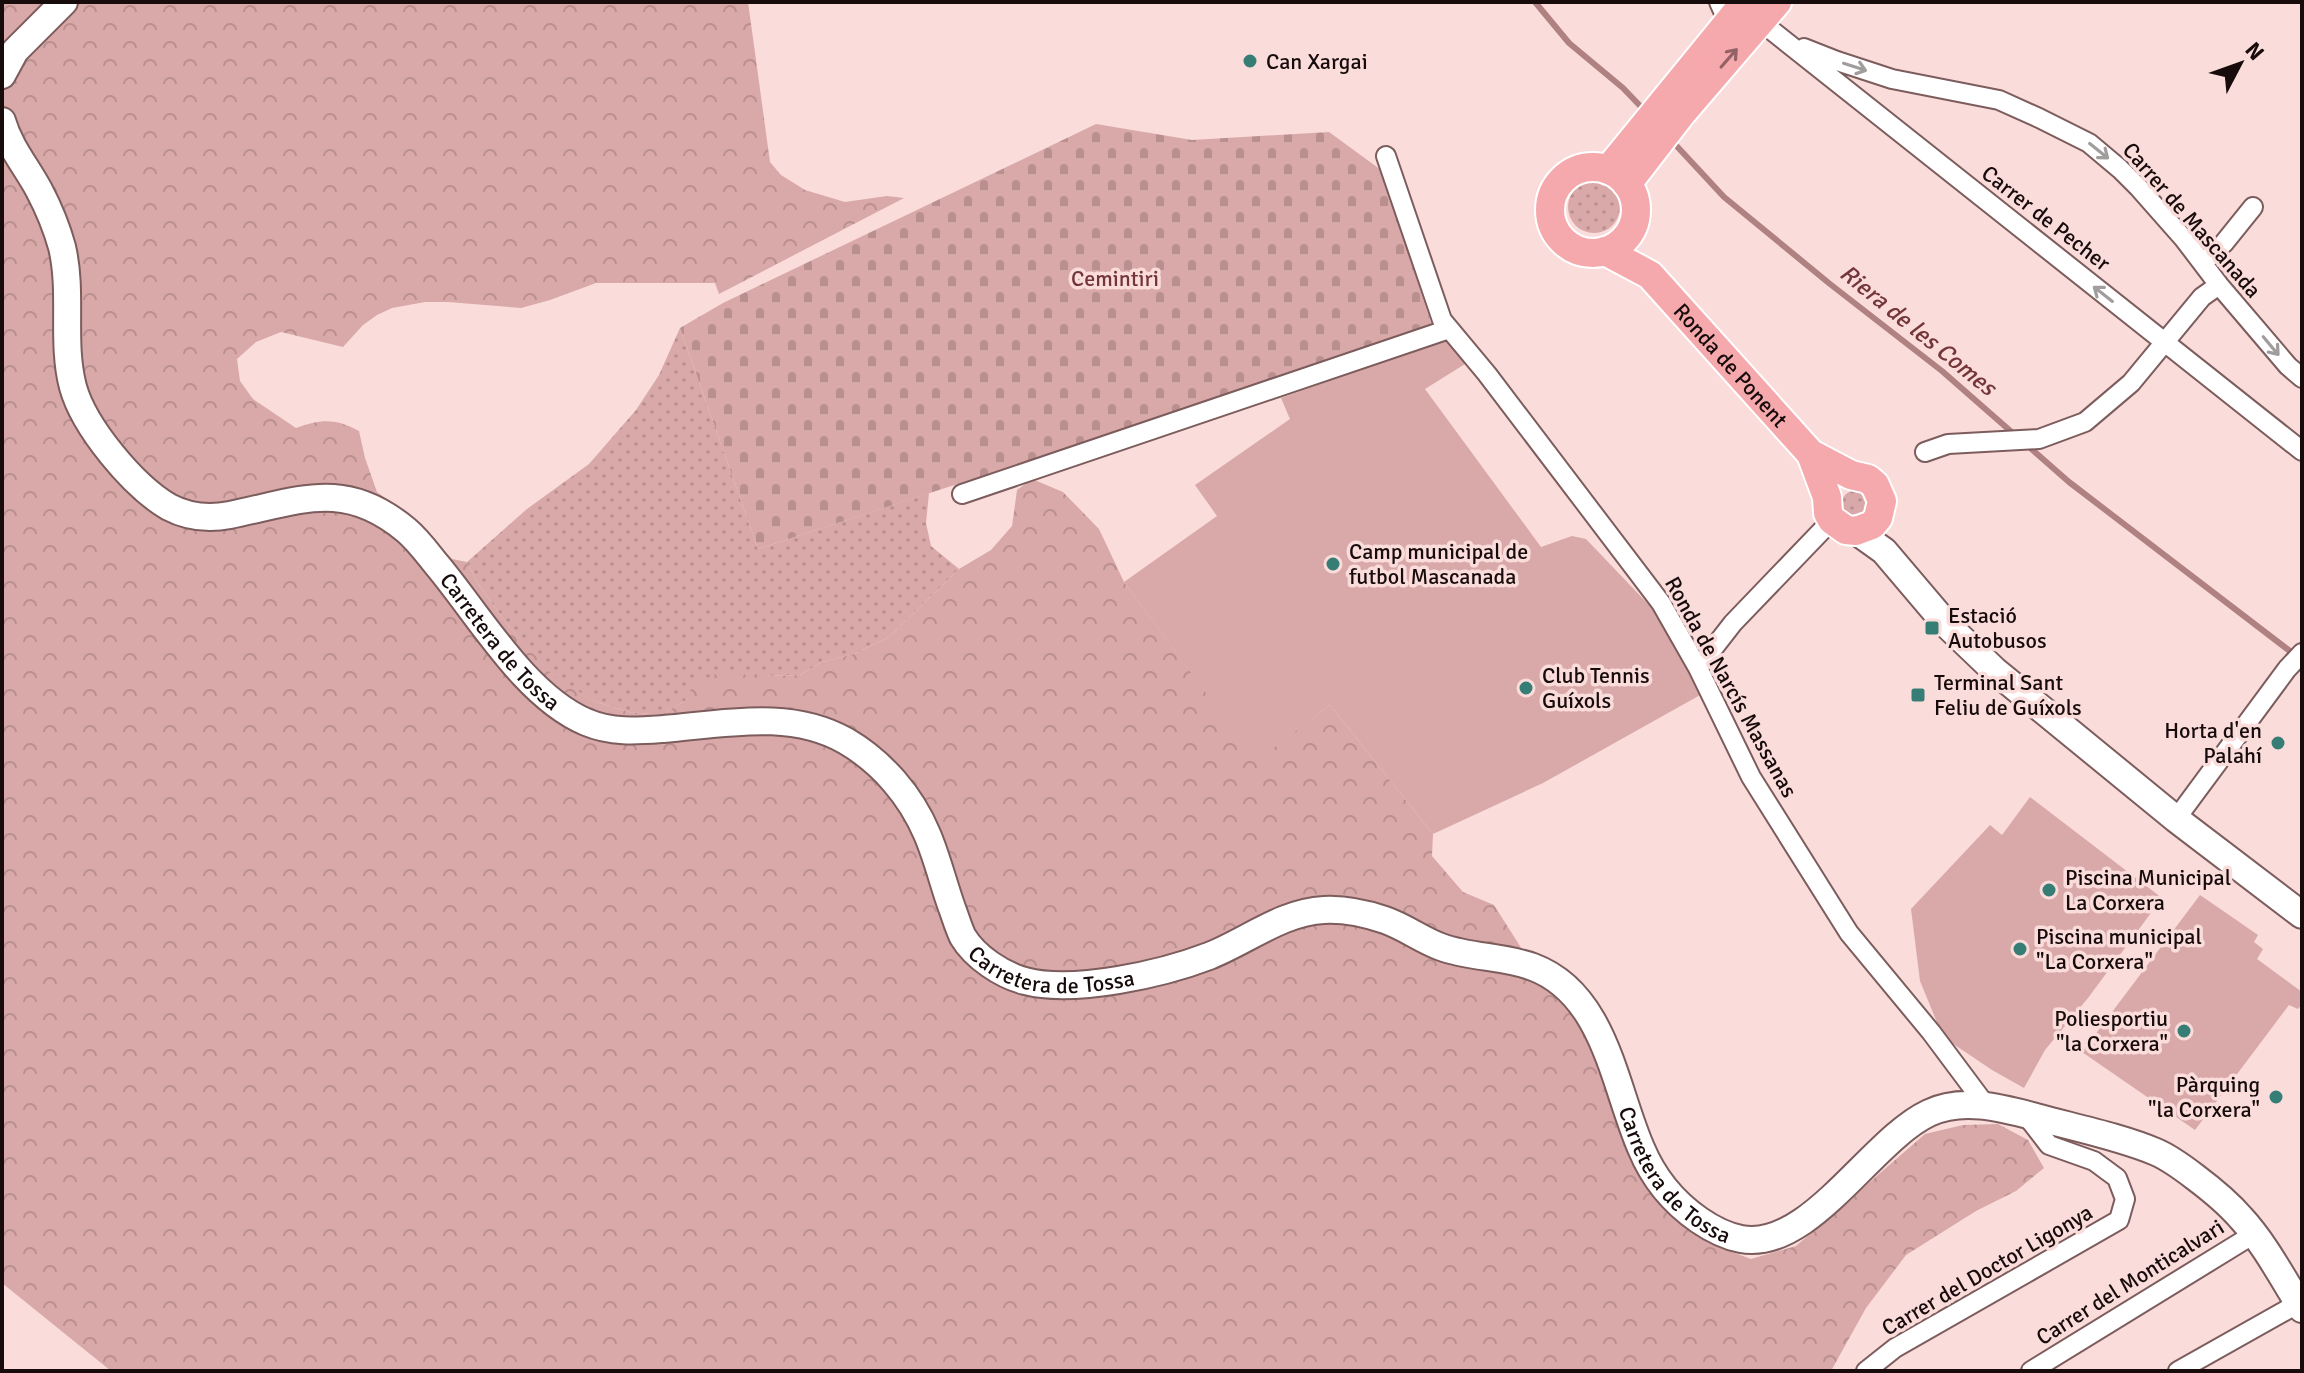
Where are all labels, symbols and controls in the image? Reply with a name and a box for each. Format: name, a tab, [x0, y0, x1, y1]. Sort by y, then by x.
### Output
north arrow	[2200, 24, 2280, 104]
text: N	[2240, 37, 2270, 66]
place label: Can Xargai	[1266, 48, 1368, 75]
one-way arrow	[1720, 49, 1738, 69]
marker: Can Xargai	[1241, 52, 1259, 70]
one-way arrow	[1842, 60, 1868, 75]
street label: Carrer de Mascanada	[2117, 137, 2267, 303]
one-way arrow	[2088, 143, 2109, 160]
street label: Carrer de Pecher	[1976, 159, 2116, 277]
water label: Riera de les Comes	[1834, 258, 2004, 404]
park label: Cemintiri	[1071, 265, 1159, 292]
one-way arrow	[2093, 285, 2114, 302]
street label: Ronda de Ponent	[1668, 297, 1794, 433]
one-way arrow	[2262, 335, 2280, 355]
place label: Camp municipal de futbol Mascanada	[1349, 538, 1528, 590]
marker: Camp municipal de futbol Mascanada	[1324, 555, 1342, 573]
street label: Carretera de Tossa	[435, 567, 566, 716]
street label: Ronda de Narcís Massanas	[1659, 572, 1803, 802]
place label: Estació Autobusos	[1948, 602, 2047, 654]
marker: Estació Autobusos	[1923, 619, 1941, 637]
place label: Club Tennis Guíxols	[1542, 662, 1650, 714]
place label: Terminal Sant Feliu de Guíxols	[1934, 669, 2082, 721]
marker: Club Tennis Guíxols	[1517, 679, 1535, 697]
marker: Terminal Sant Feliu de Guíxols	[1909, 686, 1927, 704]
place label: Horta d'en Palahí	[2164, 717, 2262, 769]
marker: Horta d'en Palahí	[2269, 734, 2287, 752]
place label: Piscina Municipal La Corxera	[2065, 864, 2231, 916]
marker: Piscina Municipal La Corxera	[2040, 881, 2058, 899]
place label: Piscina municipal "La Corxera"	[2036, 923, 2202, 975]
street label: Carretera de Tossa	[963, 940, 1137, 999]
marker: Piscina municipal "La Corxera"	[2011, 940, 2029, 958]
place label: Poliesportiu "la Corxera"	[2054, 1005, 2168, 1057]
marker: Poliesportiu "la Corxera"	[2175, 1022, 2193, 1040]
place label: Pàrquing "la Corxera"	[2148, 1071, 2260, 1123]
marker: Pàrquing "la Corxera"	[2267, 1088, 2285, 1106]
street label: Carretera de Tossa	[1613, 1103, 1735, 1249]
street label: Carrer del Doctor Ligonya	[1877, 1199, 2097, 1341]
street label: Carrer del Monticalvari	[2031, 1213, 2229, 1351]

